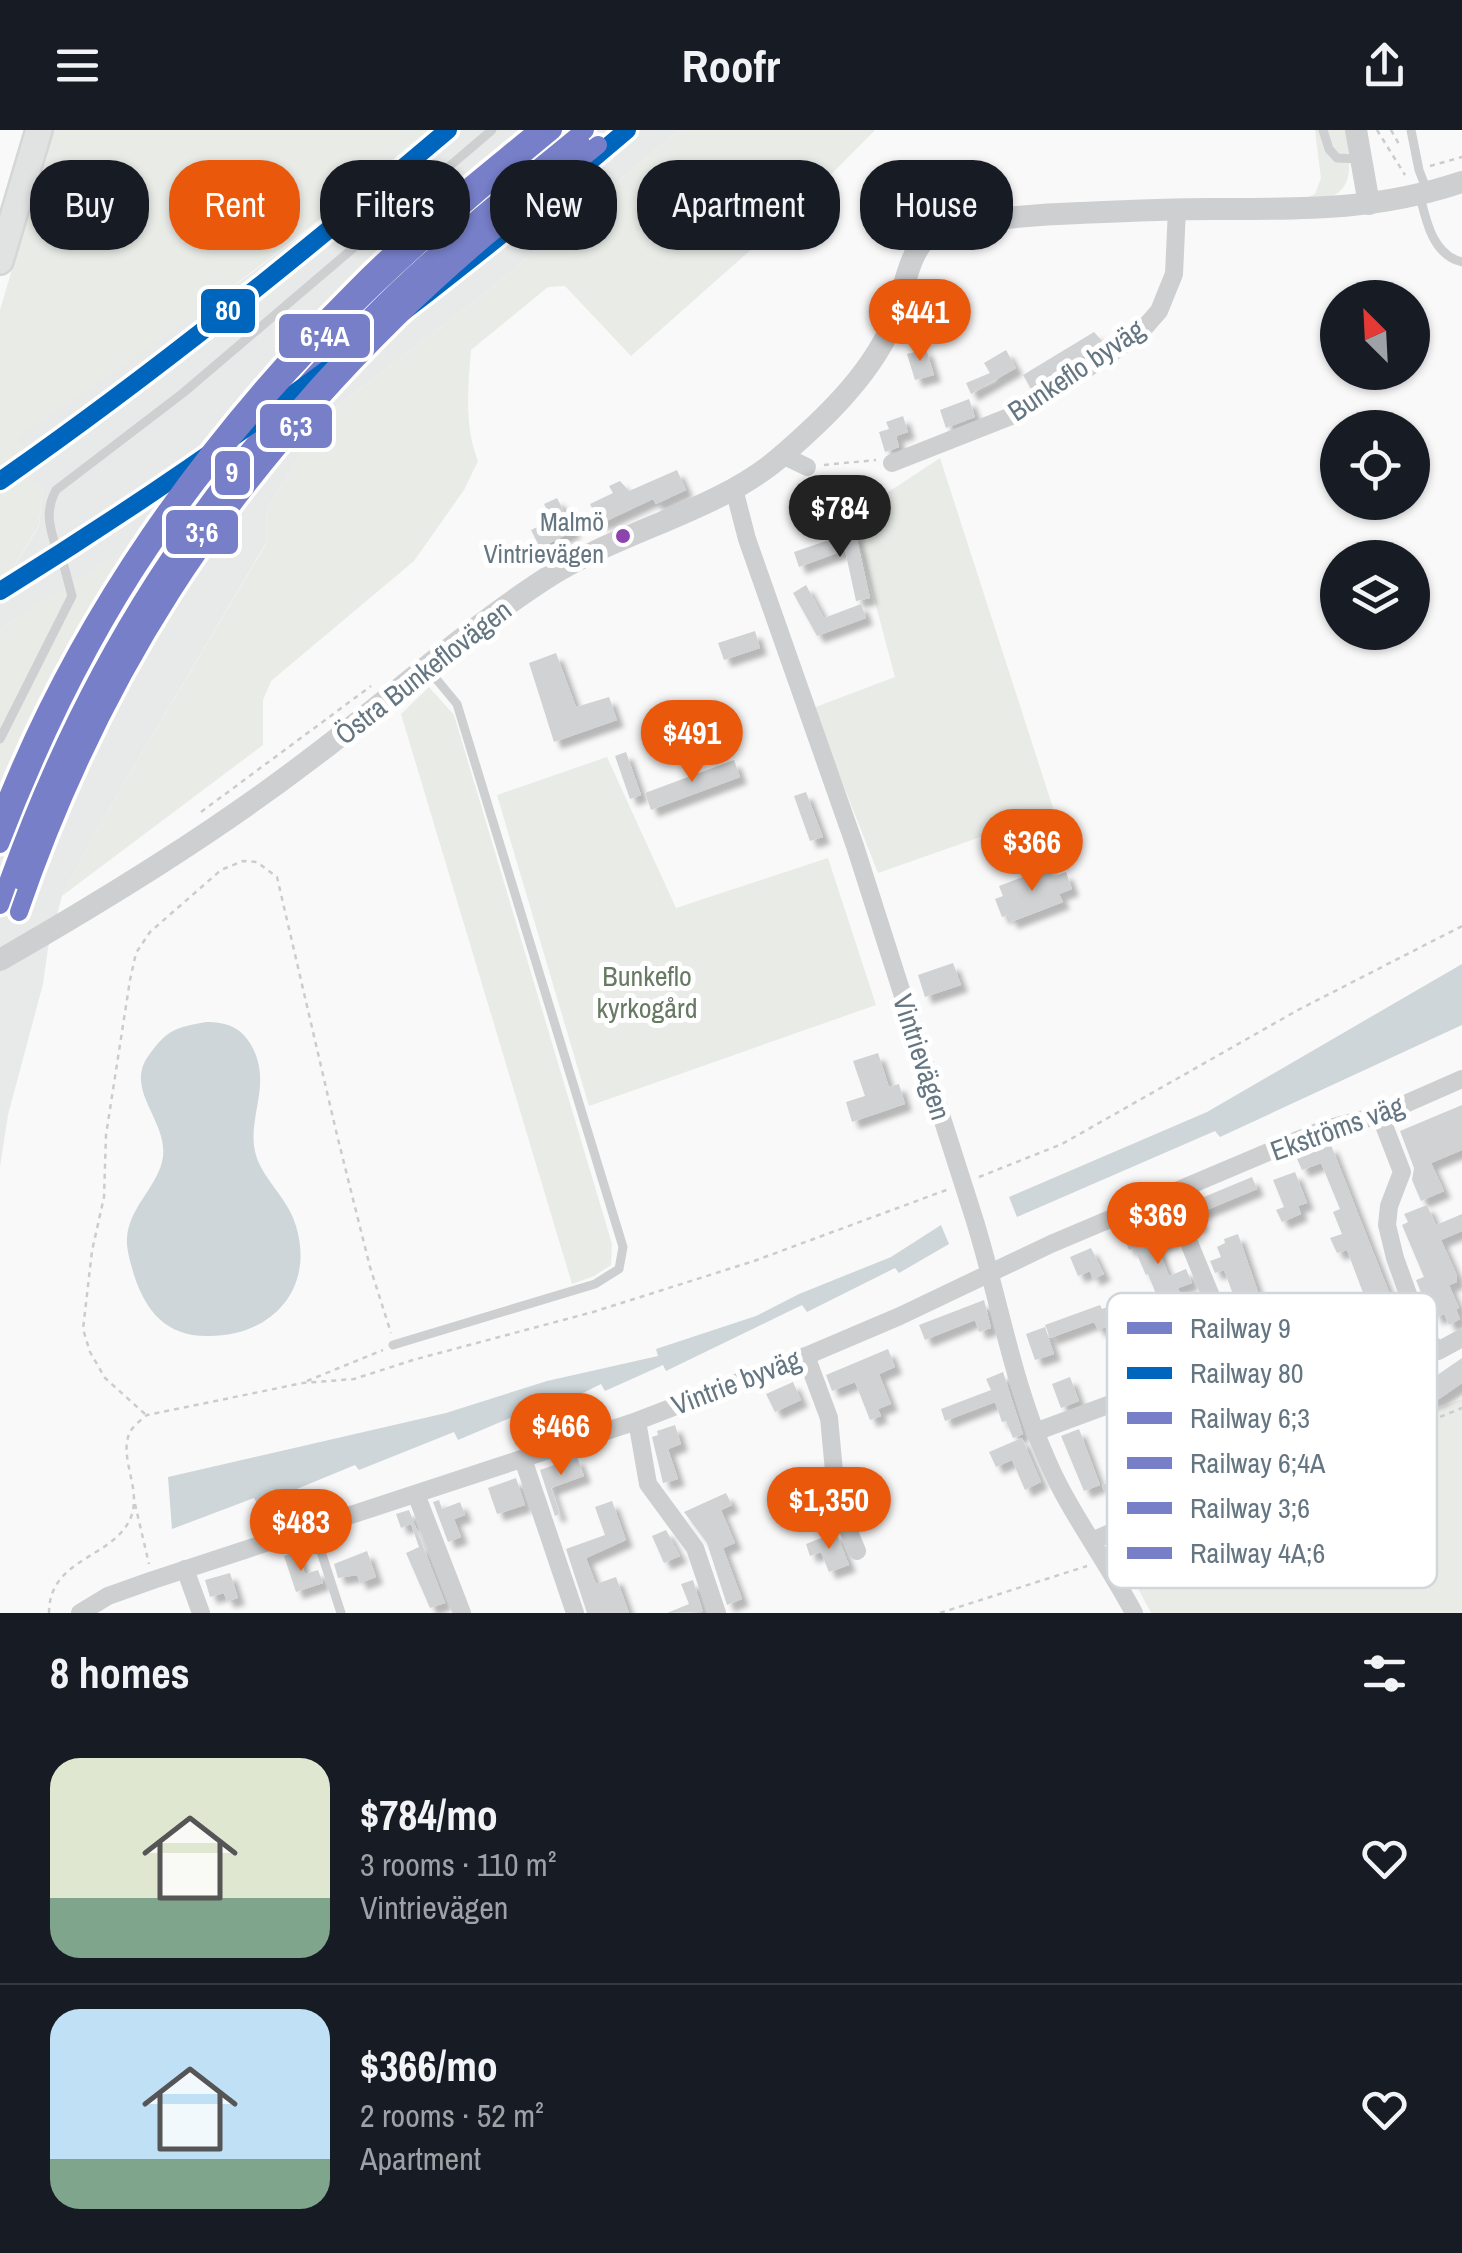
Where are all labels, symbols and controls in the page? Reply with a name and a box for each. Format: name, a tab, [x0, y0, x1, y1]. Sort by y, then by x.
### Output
text: Roofr	[682, 35, 780, 96]
icon: menu	[50, 38, 105, 93]
icon: share	[1357, 38, 1412, 93]
chip: Buy	[30, 160, 149, 250]
chip: Rent	[169, 160, 300, 250]
chip: Filters	[320, 160, 470, 250]
chip: New	[490, 160, 617, 250]
chip: Apartment	[637, 160, 840, 250]
chip: House	[860, 160, 1013, 250]
pin: $441	[861, 279, 979, 364]
north arrow	[1320, 280, 1430, 390]
map controls	[1320, 280, 1430, 650]
line badge: 80	[199, 287, 257, 335]
text: $441	[891, 290, 949, 333]
text: 80	[215, 291, 241, 329]
street label: Bunkeflo byväg	[1000, 310, 1152, 430]
line badge: 6;4A	[277, 312, 372, 360]
text: 6;4A	[300, 317, 350, 355]
line badge: 6;3	[258, 402, 334, 450]
text: 6;3	[279, 407, 313, 445]
button: locate	[1320, 410, 1430, 520]
line badge: 9	[213, 449, 252, 497]
text: 9	[226, 453, 238, 491]
pin: $784	[781, 475, 899, 560]
text: $784	[811, 486, 869, 529]
place label: Malmö Vintrievägen	[483, 504, 604, 571]
line badge: 3;6	[164, 508, 240, 556]
text: 3;6	[185, 513, 219, 551]
marker: Malmö Vintrievägen	[613, 526, 633, 546]
button: layers	[1320, 540, 1430, 650]
street label: Östra Bunkeflovägen	[327, 591, 519, 753]
pin: $491	[633, 700, 751, 785]
text: $491	[663, 711, 721, 754]
pin: $366	[973, 809, 1091, 894]
text: $366	[1003, 820, 1061, 863]
park label: Bunkeflo kyrkogård	[597, 957, 697, 1027]
street label: Vintrievägen	[884, 989, 960, 1125]
street label: Ekströms väg	[1265, 1086, 1409, 1170]
pin: $369	[1099, 1182, 1217, 1267]
text: $369	[1129, 1193, 1187, 1236]
legend	[1107, 1293, 1437, 1588]
text: Railway 9	[1190, 1309, 1291, 1347]
street label: Vintrie byväg	[666, 1340, 806, 1424]
text: Railway 80	[1190, 1354, 1304, 1392]
pin: $466	[502, 1393, 620, 1478]
text: Railway 6;3	[1190, 1399, 1310, 1437]
text: $466	[532, 1404, 590, 1447]
text: Railway 6;4A	[1190, 1444, 1326, 1482]
pin: $1,350	[748, 1467, 910, 1552]
text: $1,350	[789, 1478, 869, 1521]
pin: $483	[242, 1489, 360, 1574]
text: Railway 3;6	[1190, 1489, 1310, 1527]
text: $483	[272, 1500, 330, 1543]
text: Railway 4A;6	[1190, 1534, 1325, 1572]
text: 8 homes	[50, 1645, 190, 1701]
icon: filters	[1357, 1646, 1412, 1701]
text: $784/mo	[360, 1787, 498, 1843]
icon: home	[130, 1798, 250, 1918]
icon: heart	[1357, 1831, 1412, 1886]
text: 3 rooms · 110 m²	[360, 1843, 556, 1886]
text: Vintrievägen	[360, 1886, 508, 1929]
text: $366/mo	[360, 2038, 498, 2094]
icon: home	[130, 2049, 250, 2169]
icon: heart	[1357, 2082, 1412, 2137]
text: 2 rooms · 52 m²	[360, 2094, 544, 2137]
text: Apartment	[360, 2137, 481, 2180]

